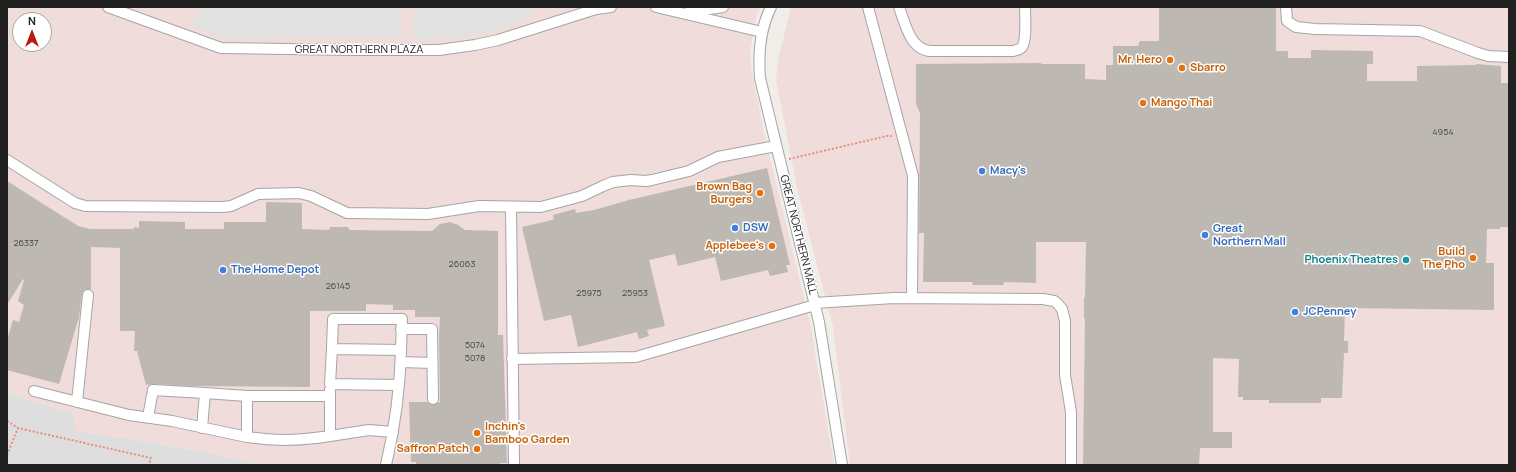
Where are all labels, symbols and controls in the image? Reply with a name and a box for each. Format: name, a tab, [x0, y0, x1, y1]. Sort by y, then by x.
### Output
north arrow	[12, 12, 52, 52]
text: N	[28, 13, 36, 28]
street label: GREAT NORTHERN PLAZA	[295, 43, 423, 57]
place label: Mr. Hero	[1118, 53, 1162, 67]
marker: Mr. Hero	[1165, 55, 1175, 65]
place label: Sbarro	[1190, 61, 1226, 75]
marker: Sbarro	[1177, 63, 1187, 73]
place label: Mango Thai	[1151, 96, 1212, 110]
marker: Mango Thai	[1138, 98, 1148, 108]
house number: 4954	[1432, 127, 1454, 137]
place label: Macy's	[990, 164, 1026, 178]
marker: Macy's	[977, 166, 987, 176]
street label: GREAT NORTHERN MALL	[777, 174, 819, 296]
place label: Brown Bag Burgers	[696, 180, 752, 206]
marker: Brown Bag Burgers	[755, 188, 765, 198]
place label: DSW	[743, 221, 768, 235]
place label: Great Northern Mall	[1213, 222, 1286, 248]
marker: DSW	[730, 223, 740, 233]
marker: Great Northern Mall	[1200, 230, 1210, 240]
house number: 26337	[13, 238, 39, 248]
place label: Applebee's	[705, 239, 764, 253]
marker: Applebee's	[767, 241, 777, 251]
place label: Build The Pho	[1422, 245, 1465, 271]
place label: Phoenix Theatres	[1305, 253, 1398, 267]
marker: Build The Pho	[1468, 253, 1478, 263]
marker: Phoenix Theatres	[1401, 255, 1411, 265]
house number: 26063	[449, 259, 475, 269]
place label: The Home Depot	[231, 263, 319, 277]
marker: The Home Depot	[218, 265, 228, 275]
house number: 26145	[326, 281, 350, 291]
house number: 25975	[576, 288, 602, 298]
house number: 25953	[622, 288, 648, 298]
place label: JCPenney	[1303, 305, 1356, 319]
marker: JCPenney	[1290, 307, 1300, 317]
house number: 5074	[465, 340, 485, 350]
house number: 5078	[465, 353, 485, 363]
place label: Inchin's Bamboo Garden	[485, 420, 570, 446]
marker: Inchin's Bamboo Garden	[472, 428, 482, 438]
place label: Saffron Patch	[397, 442, 469, 456]
marker: Saffron Patch	[472, 444, 482, 454]

